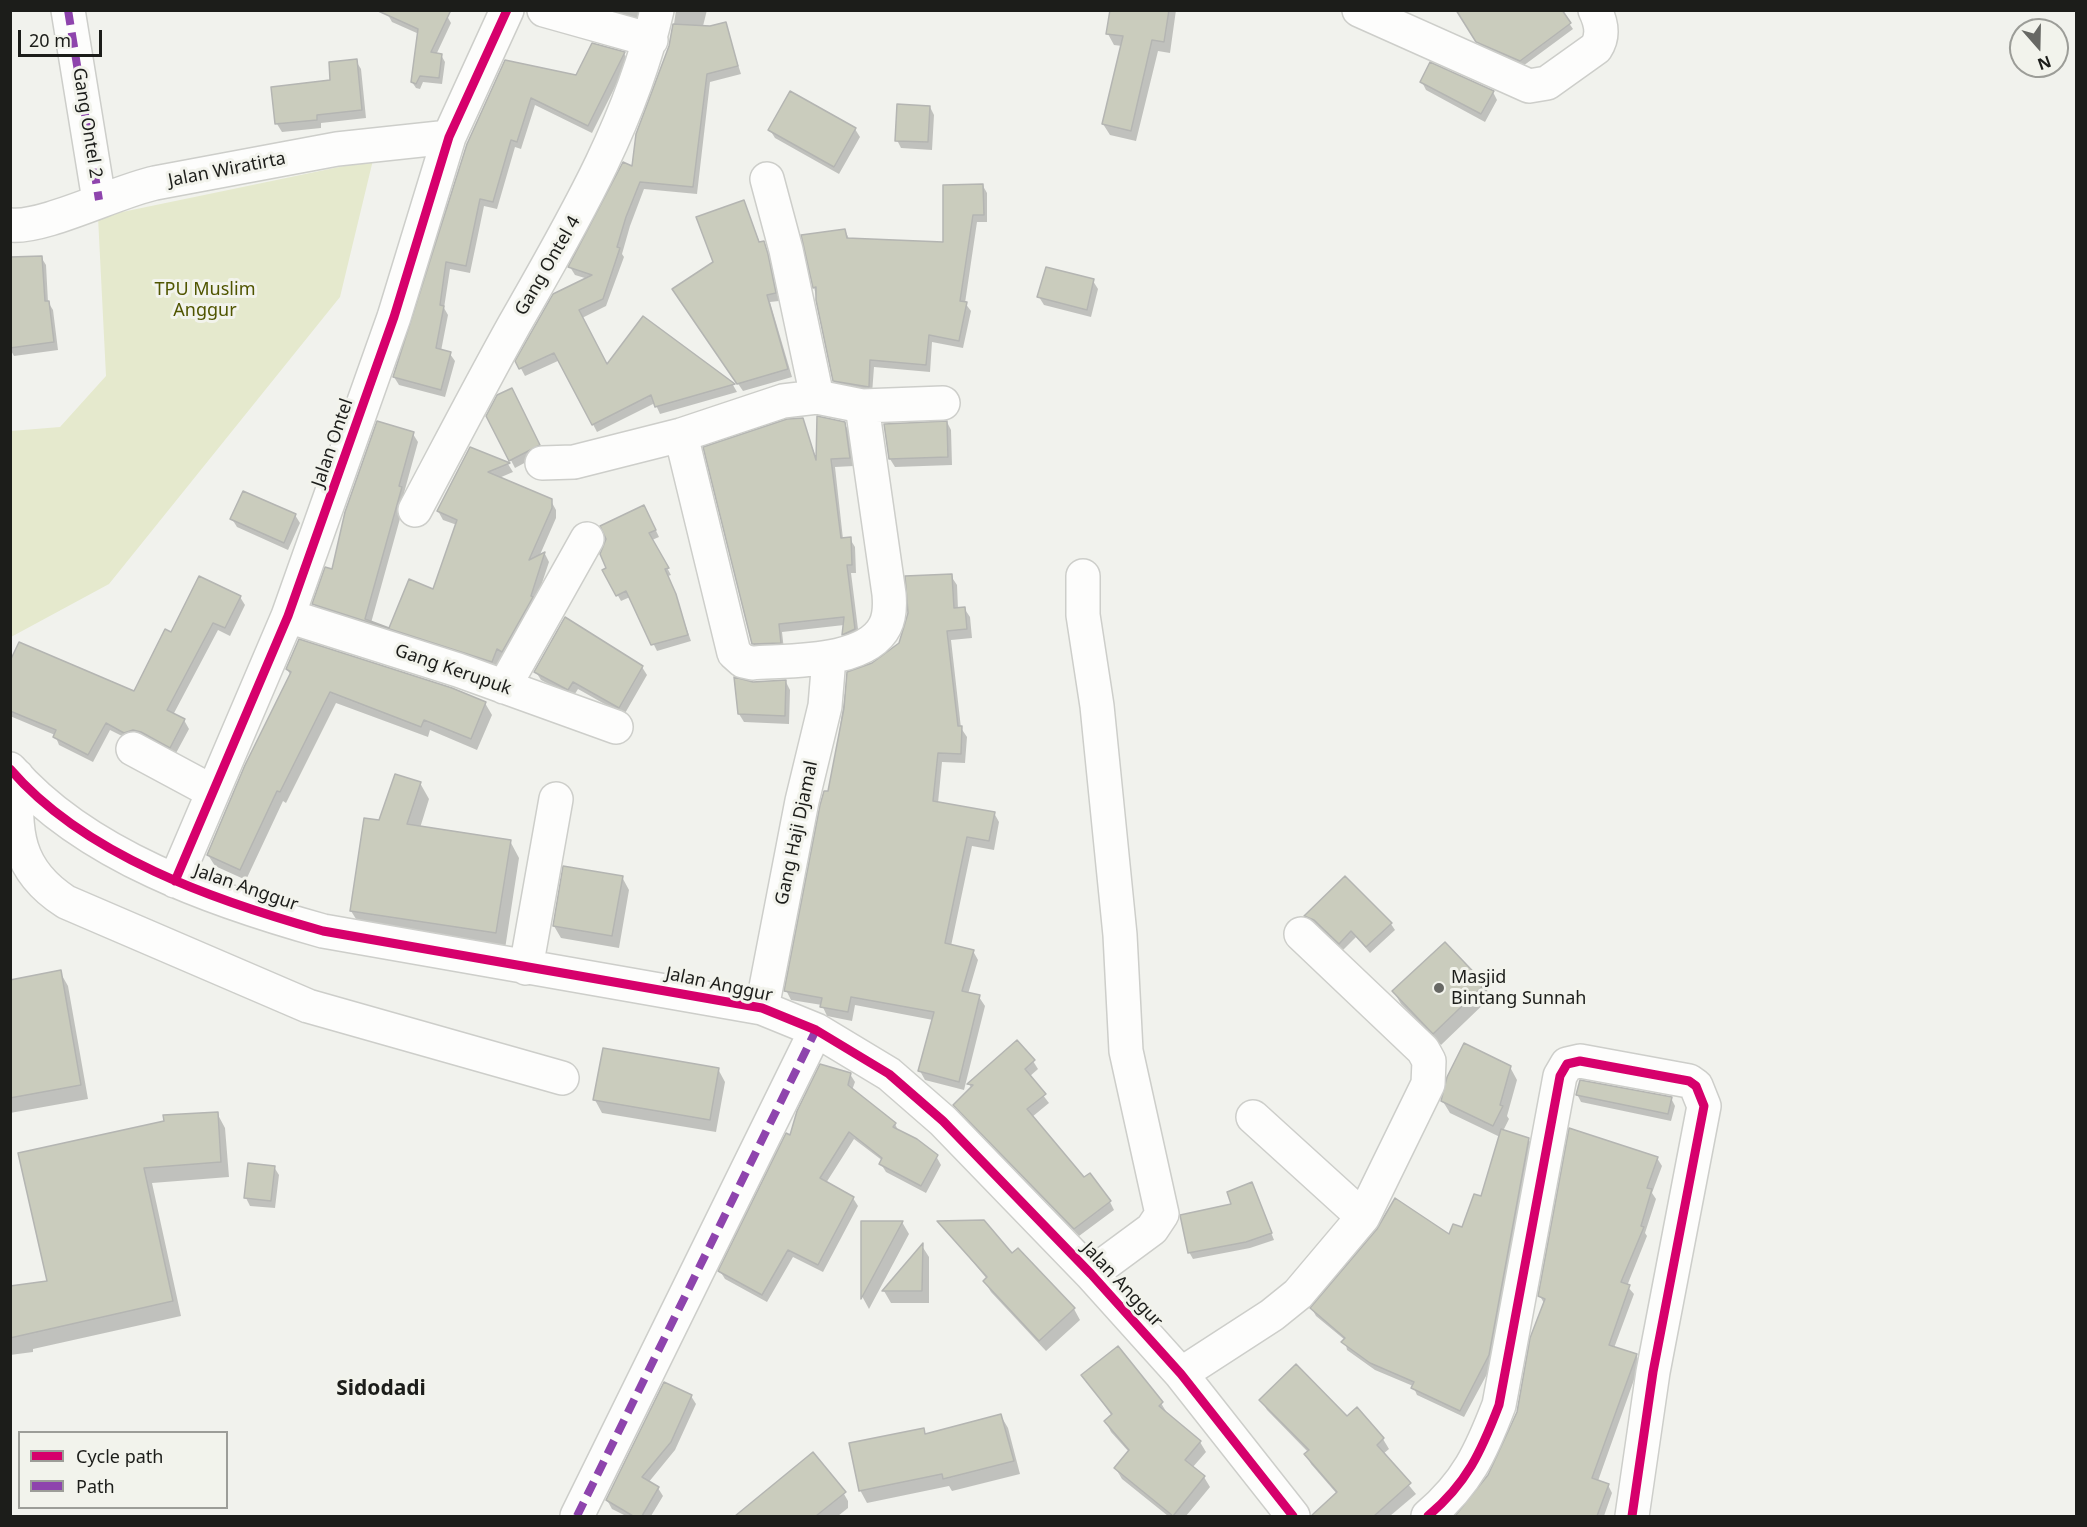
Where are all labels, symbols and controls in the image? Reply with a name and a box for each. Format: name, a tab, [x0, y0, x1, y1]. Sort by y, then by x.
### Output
scale bar	[21, 18, 105, 56]
north arrow	[2009, 18, 2069, 78]
text: 20 m	[29, 28, 71, 52]
text: N	[2035, 50, 2054, 76]
street label: Gang Ontel 2	[68, 66, 106, 180]
street label: Jalan Wiratirta	[166, 148, 288, 192]
street label: Gang Ontel 4	[511, 212, 585, 320]
park label: TPU Muslim Anggur	[155, 279, 255, 322]
street label: Jalan Ontel	[308, 396, 358, 490]
street label: Gang Kerupuk	[392, 640, 514, 700]
street label: Gang Haji Djamal	[771, 759, 823, 907]
street label: Jalan Anggur	[191, 860, 301, 916]
street label: Jalan Anggur	[664, 963, 774, 1007]
place label: Masjid Bintang Sunnah	[1451, 967, 1586, 1010]
marker: Masjid Bintang Sunnah	[1432, 981, 1446, 995]
street label: Jalan Anggur	[1077, 1238, 1167, 1332]
district label: Sidodadi	[336, 1376, 426, 1402]
legend	[18, 1431, 228, 1509]
text: Cycle path	[76, 1444, 163, 1468]
text: Path	[76, 1474, 115, 1498]

